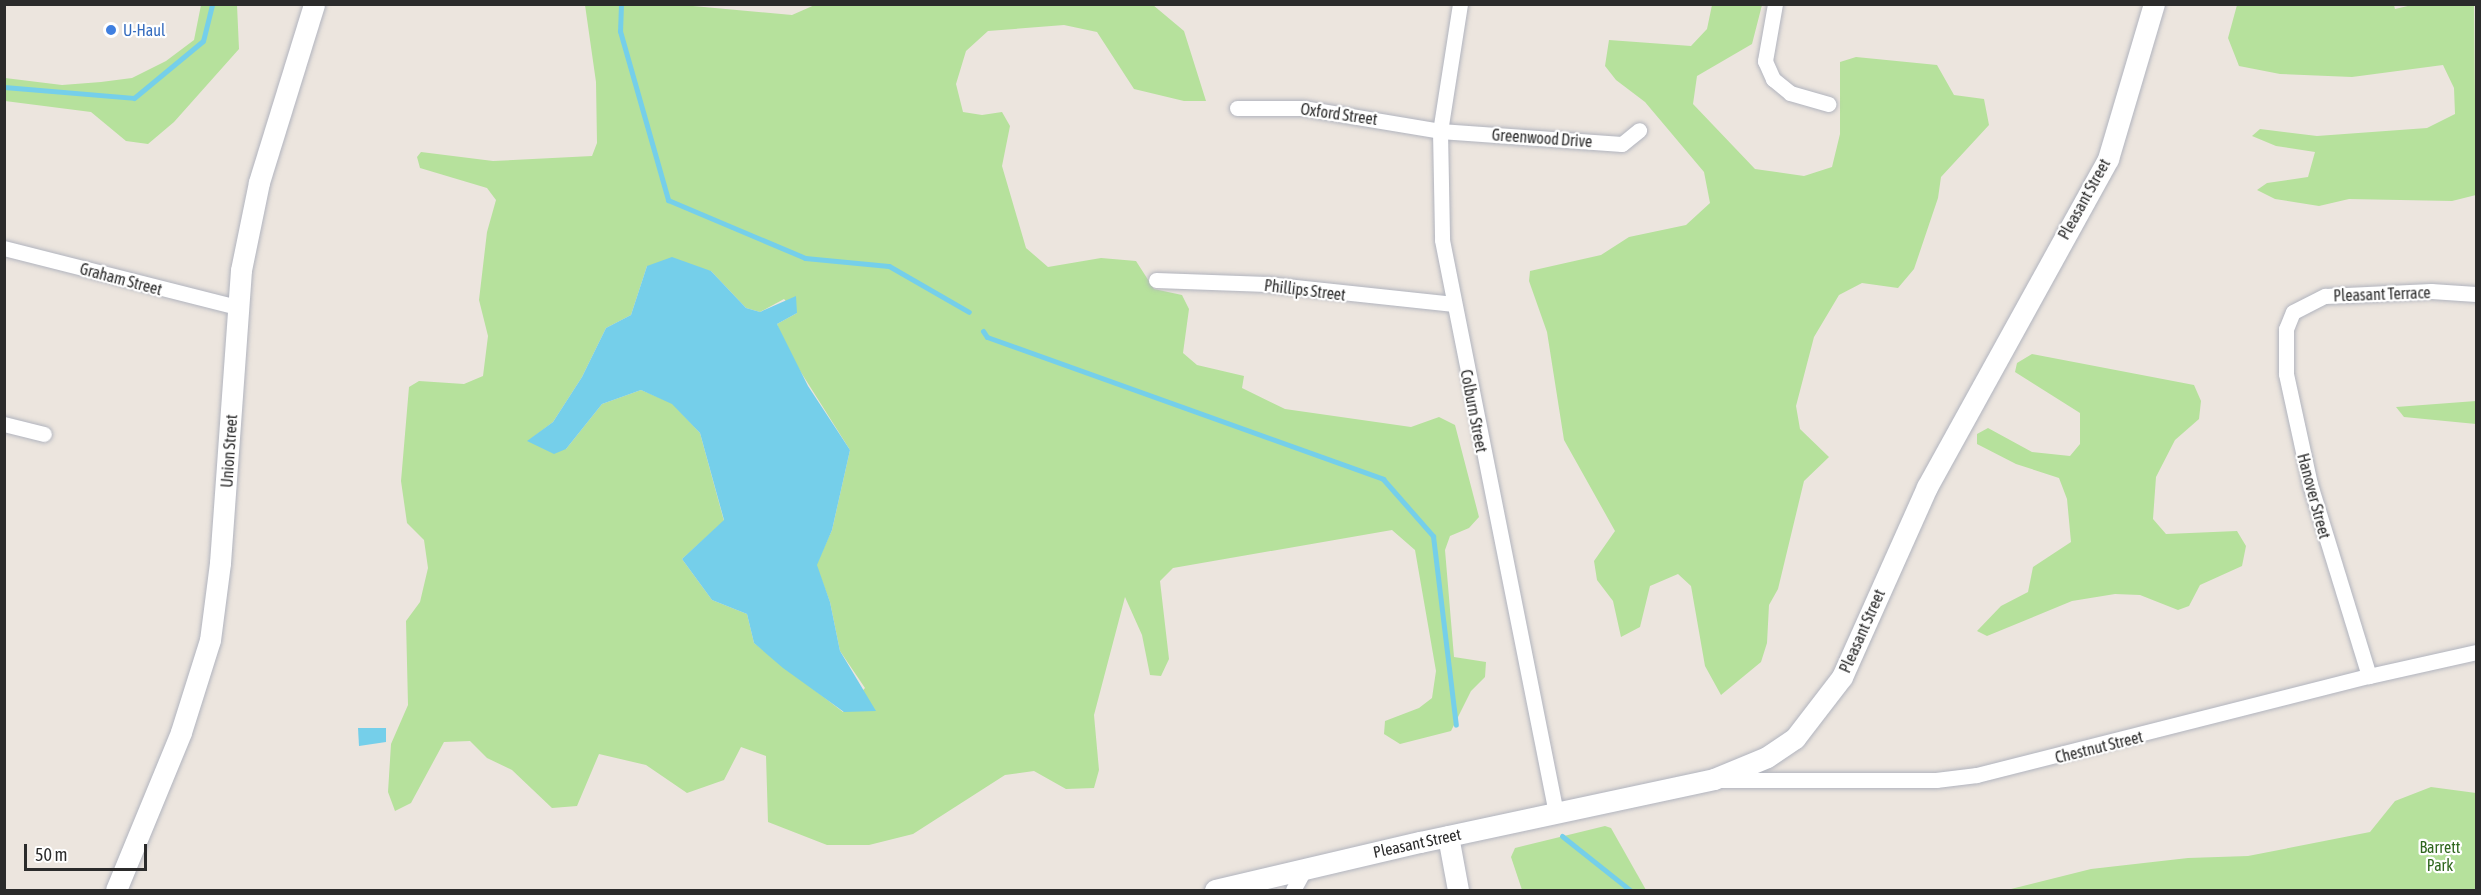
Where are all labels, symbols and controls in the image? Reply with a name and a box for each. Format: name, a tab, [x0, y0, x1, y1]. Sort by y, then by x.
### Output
place label: U-Haul	[123, 20, 165, 40]
marker: U-Haul	[104, 23, 118, 37]
street label: Oxford Street	[1299, 99, 1379, 129]
street label: Greenwood Drive	[1491, 125, 1593, 151]
street label: Pleasant Street	[2054, 155, 2114, 243]
street label: Graham Street	[78, 259, 164, 299]
street label: Phillips Street	[1263, 275, 1347, 305]
street label: Pleasant Terrace	[2333, 283, 2431, 305]
street label: Colburn Street	[1457, 368, 1491, 454]
street label: Union Street	[217, 414, 241, 488]
street label: Hanover Street	[2293, 451, 2335, 541]
street label: Pleasant Street	[1835, 586, 1889, 676]
street label: Chestnut Street	[2053, 727, 2145, 767]
street label: Pleasant Street	[1371, 824, 1463, 862]
scale bar	[27, 832, 150, 870]
park label: Barrett Park	[2420, 837, 2460, 875]
text: 50 m	[35, 844, 67, 865]

